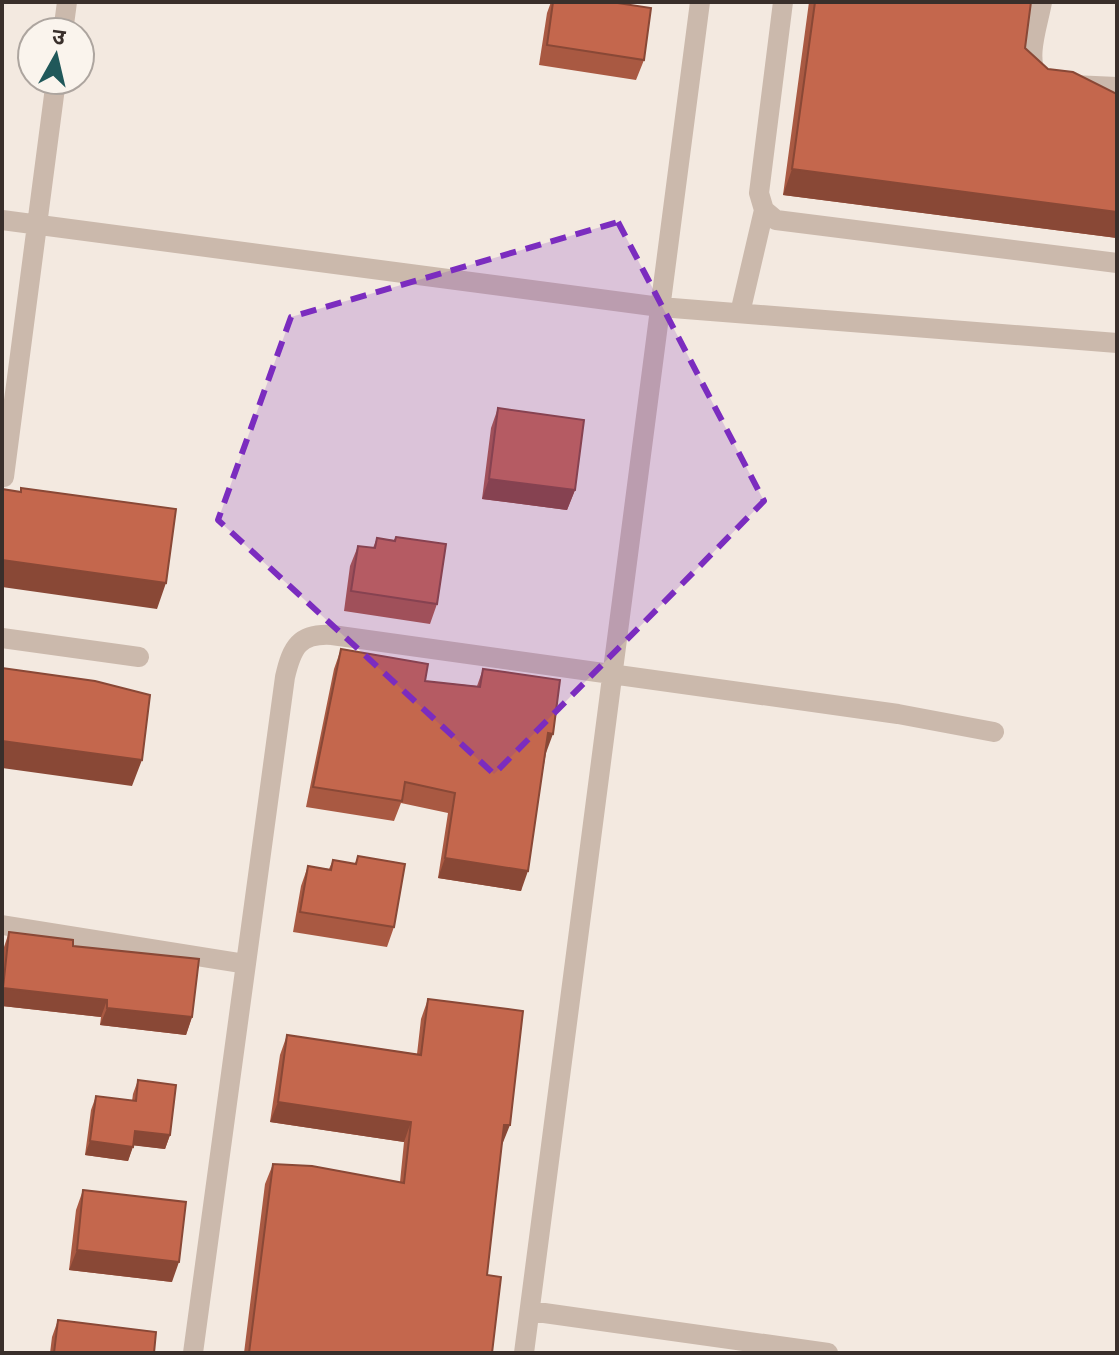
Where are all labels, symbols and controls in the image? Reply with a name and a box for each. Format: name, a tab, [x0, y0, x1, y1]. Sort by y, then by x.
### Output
north arrow	[16, 16, 96, 96]
text: उ	[51, 22, 68, 50]

